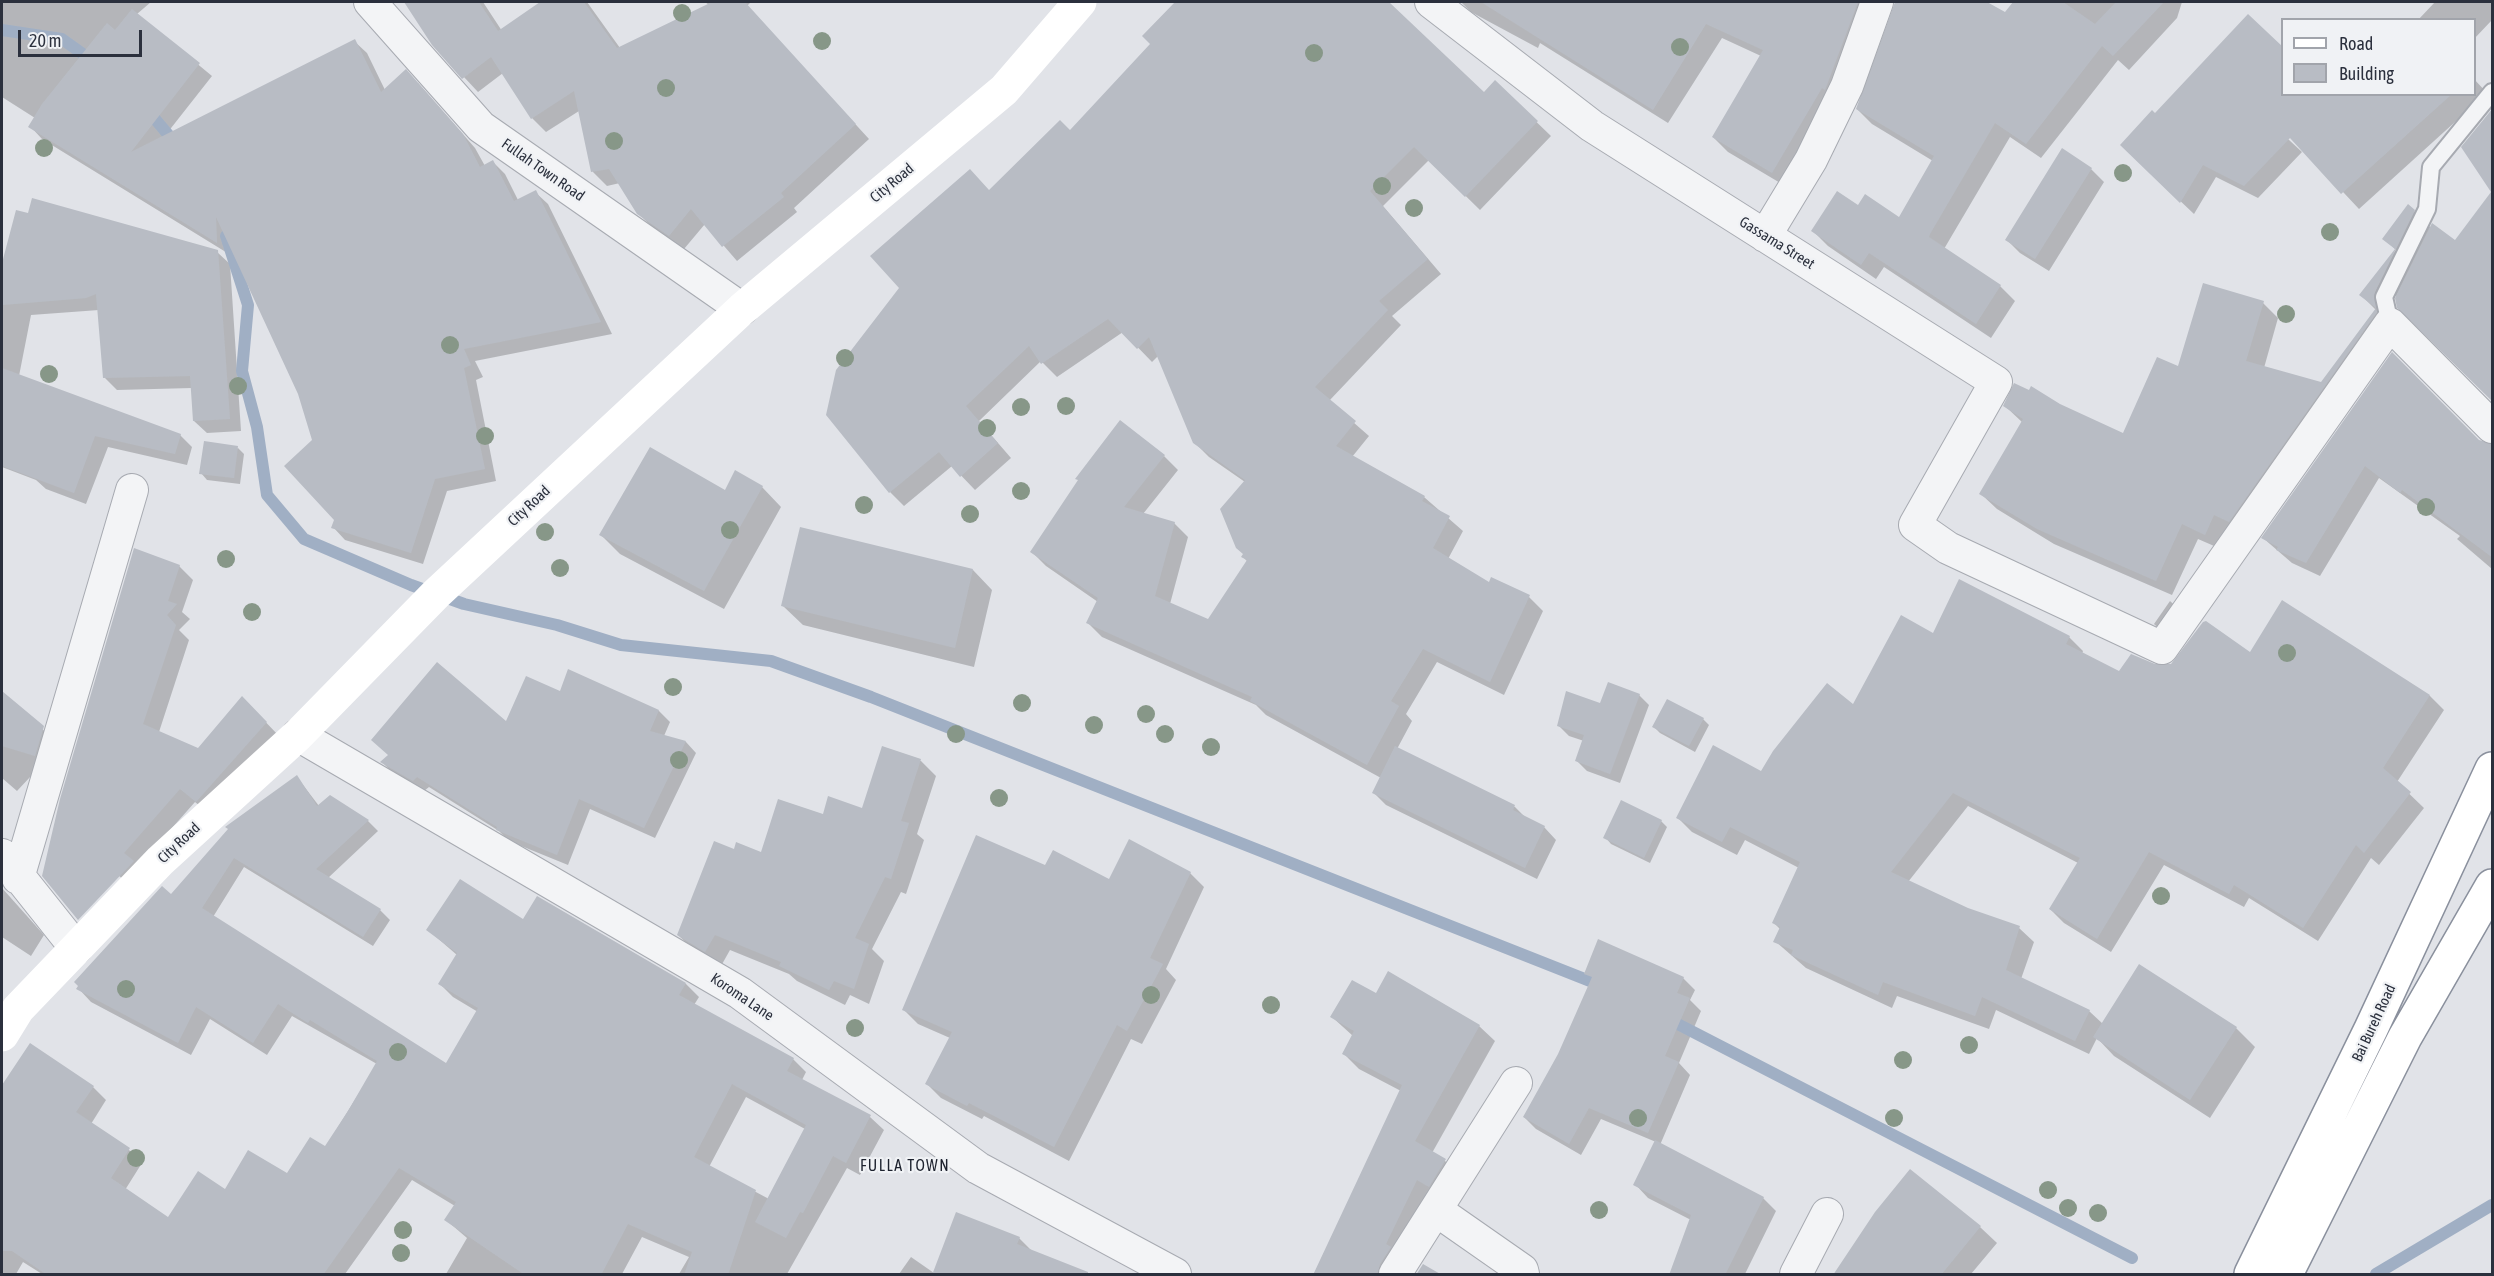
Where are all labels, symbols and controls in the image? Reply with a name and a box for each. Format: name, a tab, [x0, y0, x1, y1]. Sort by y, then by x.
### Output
scale bar	[21, 18, 146, 56]
legend	[2281, 18, 2476, 96]
text: 20 m	[29, 30, 61, 51]
text: Road	[2339, 33, 2373, 54]
text: Building	[2339, 63, 2394, 84]
street label: Fullah Town Road	[498, 135, 588, 205]
street label: City Road	[867, 160, 917, 206]
street label: Gassama Street	[1736, 213, 1818, 273]
street label: City Road	[504, 482, 554, 530]
street label: City Road	[154, 819, 204, 867]
street label: Koroma Lane	[707, 969, 777, 1025]
street label: Bai Bureh Road	[2348, 982, 2400, 1064]
district label: FULLA TOWN	[860, 1156, 950, 1176]

